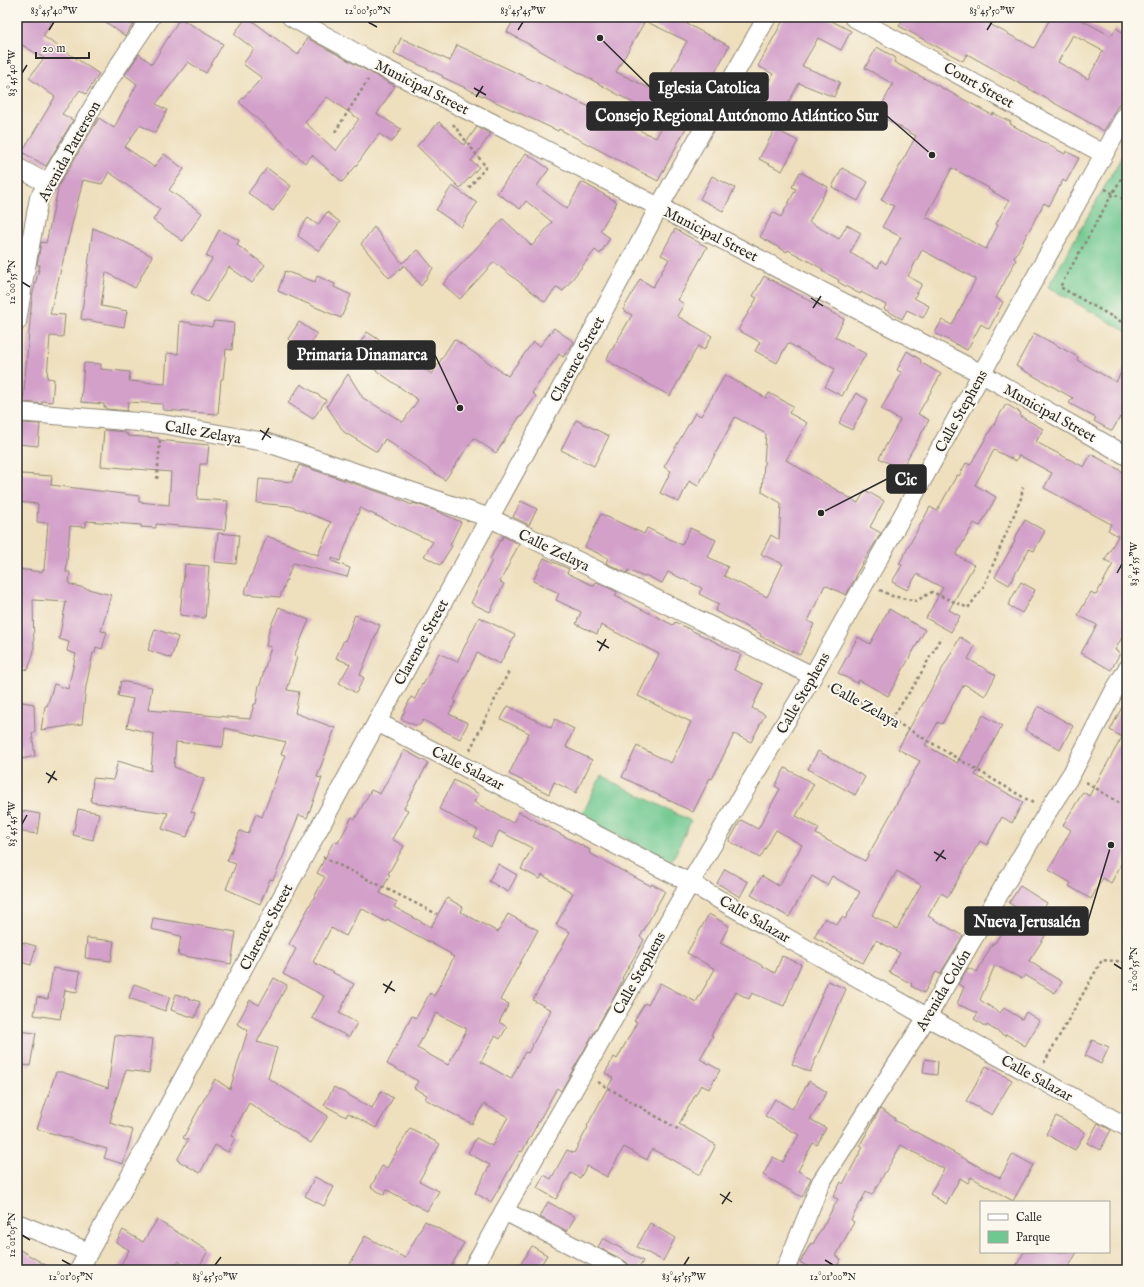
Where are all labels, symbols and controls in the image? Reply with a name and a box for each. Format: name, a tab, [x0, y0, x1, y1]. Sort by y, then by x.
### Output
text: 83°45'40"W	[31, 5, 78, 18]
text: 12°00'50"N	[345, 5, 391, 18]
text: 83°45'45"W	[500, 5, 546, 18]
text: 83°45'50"W	[969, 5, 1015, 18]
scale bar	[36, 34, 89, 60]
text: 20 m	[42, 41, 65, 56]
text: 83°45'40"W	[6, 49, 19, 96]
street label: Municipal Street	[371, 56, 472, 119]
street label: Court Street	[940, 58, 1017, 113]
callout: Iglesia Catolica	[650, 73, 768, 101]
text: Iglesia Catolica	[658, 79, 761, 99]
street label: Avenida Patterson	[33, 98, 105, 206]
callout: Consejo Regional Autónomo Atlántico Sur	[587, 102, 887, 130]
text: Consejo Regional Autónomo Atlántico Sur	[595, 107, 879, 127]
street label: Municipal Street	[660, 203, 761, 266]
text: 12°00'55"N	[6, 259, 19, 305]
street label: Clarence Street	[546, 313, 609, 406]
callout: Primaria Dinamarca	[288, 341, 435, 369]
text: Primaria Dinamarca	[297, 346, 428, 366]
street label: Calle Stephens	[931, 367, 992, 456]
street label: Municipal Street	[1000, 380, 1100, 447]
street label: Calle Zelaya	[163, 416, 243, 449]
callout: Cic	[887, 465, 926, 493]
text: Cic	[895, 471, 917, 491]
street label: Calle Zelaya	[515, 525, 593, 576]
text: 83°45'55"W	[1128, 542, 1141, 586]
street label: Clarence Street	[390, 596, 453, 689]
street label: Calle Stephens	[772, 649, 835, 738]
street label: Calle Zelaya	[826, 678, 904, 733]
street label: Calle Salazar	[428, 742, 508, 795]
text: 83°45'45"W	[6, 801, 19, 847]
street label: Clarence Street	[236, 881, 297, 974]
street label: Calle Salazar	[716, 891, 794, 948]
callout: Nueva Jerusalén	[965, 907, 1088, 935]
text: Nueva Jerusalén	[973, 913, 1081, 933]
street label: Calle Stephens	[609, 929, 670, 1018]
street label: Avenida Colón	[911, 946, 975, 1035]
text: 12°00'55"N	[1128, 946, 1141, 992]
street label: Calle Salazar	[998, 1051, 1076, 1106]
legend	[980, 1201, 1110, 1253]
text: Calle	[1016, 1210, 1042, 1225]
text: 12°01'05"N	[6, 1212, 19, 1258]
text: Parque	[1016, 1230, 1051, 1246]
text: 12°01'05"N	[48, 1271, 94, 1284]
text: 83°45'50"W	[192, 1271, 238, 1284]
text: 83°45'55"W	[662, 1271, 706, 1284]
text: 12°01'00"N	[810, 1271, 857, 1284]

